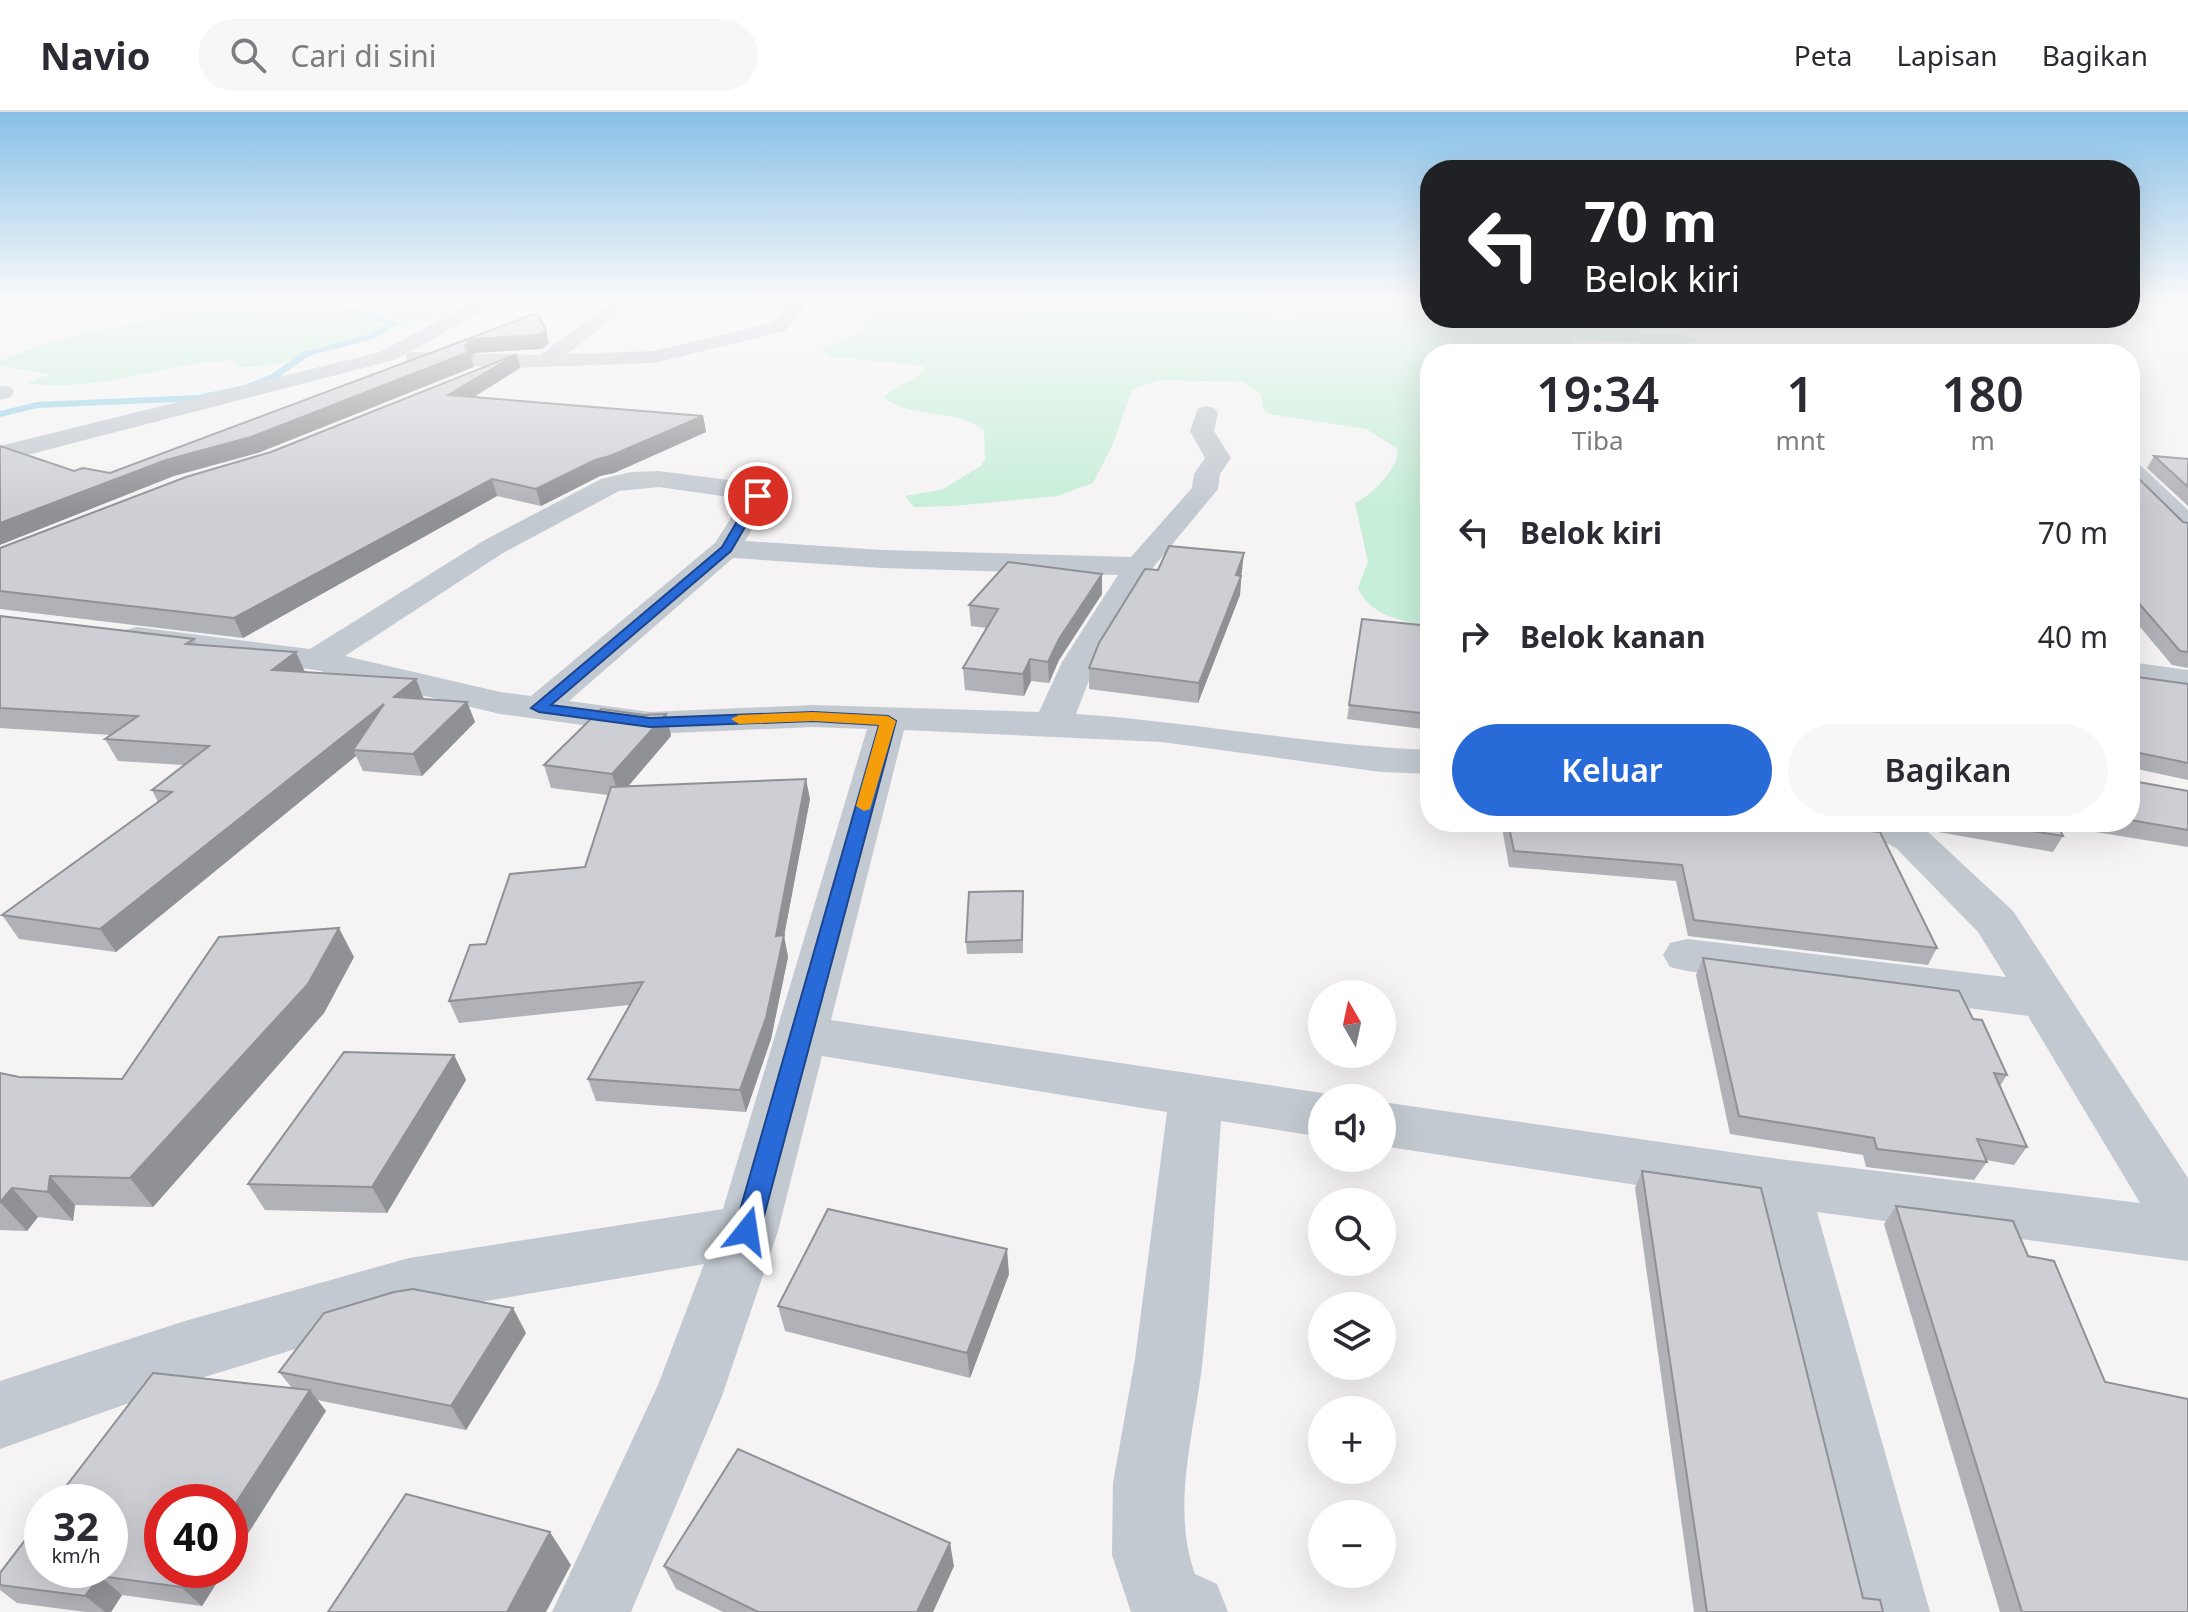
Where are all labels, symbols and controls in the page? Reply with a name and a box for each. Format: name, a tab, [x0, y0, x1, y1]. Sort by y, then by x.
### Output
search box	[198, 19, 758, 91]
text: Navio	[40, 29, 150, 81]
icon: search	[226, 33, 270, 77]
text: Cari di sini	[290, 35, 437, 76]
text: Peta	[1794, 36, 1852, 74]
text: Lapisan	[1896, 36, 1998, 74]
text: Bagikan	[2042, 36, 2148, 74]
text: 70 m	[1584, 182, 1717, 258]
icon: left	[1452, 192, 1556, 296]
text: Belok kiri	[1584, 254, 1740, 303]
text: 19:34	[1536, 361, 1659, 426]
text: 1	[1787, 361, 1814, 426]
text: 180	[1941, 361, 2024, 426]
text: Tiba	[1572, 422, 1624, 458]
text: mnt	[1775, 422, 1825, 458]
text: m	[1970, 422, 1995, 458]
pin	[724, 462, 792, 530]
icon: arrive	[736, 474, 780, 518]
icon: left	[1452, 510, 1496, 554]
text: Belok kiri	[1520, 512, 1662, 553]
text: 70 m	[2038, 512, 2108, 553]
icon: right	[1452, 614, 1496, 658]
text: Belok kanan	[1520, 616, 1706, 657]
text: 40 m	[2038, 616, 2108, 657]
button: Keluar	[1452, 724, 1772, 816]
button: Bagikan	[1788, 724, 2108, 816]
north arrow	[1308, 980, 1396, 1068]
map controls	[1308, 980, 1396, 1588]
button: sound	[1308, 1084, 1396, 1172]
button: search	[1308, 1188, 1396, 1276]
position arrow	[705, 1189, 789, 1273]
button: layers	[1308, 1292, 1396, 1380]
button: +	[1308, 1396, 1396, 1484]
speed limit sign: 40	[144, 1484, 248, 1588]
text: 32	[53, 1498, 99, 1553]
button: −	[1308, 1500, 1396, 1588]
text: km/h	[51, 1542, 101, 1569]

